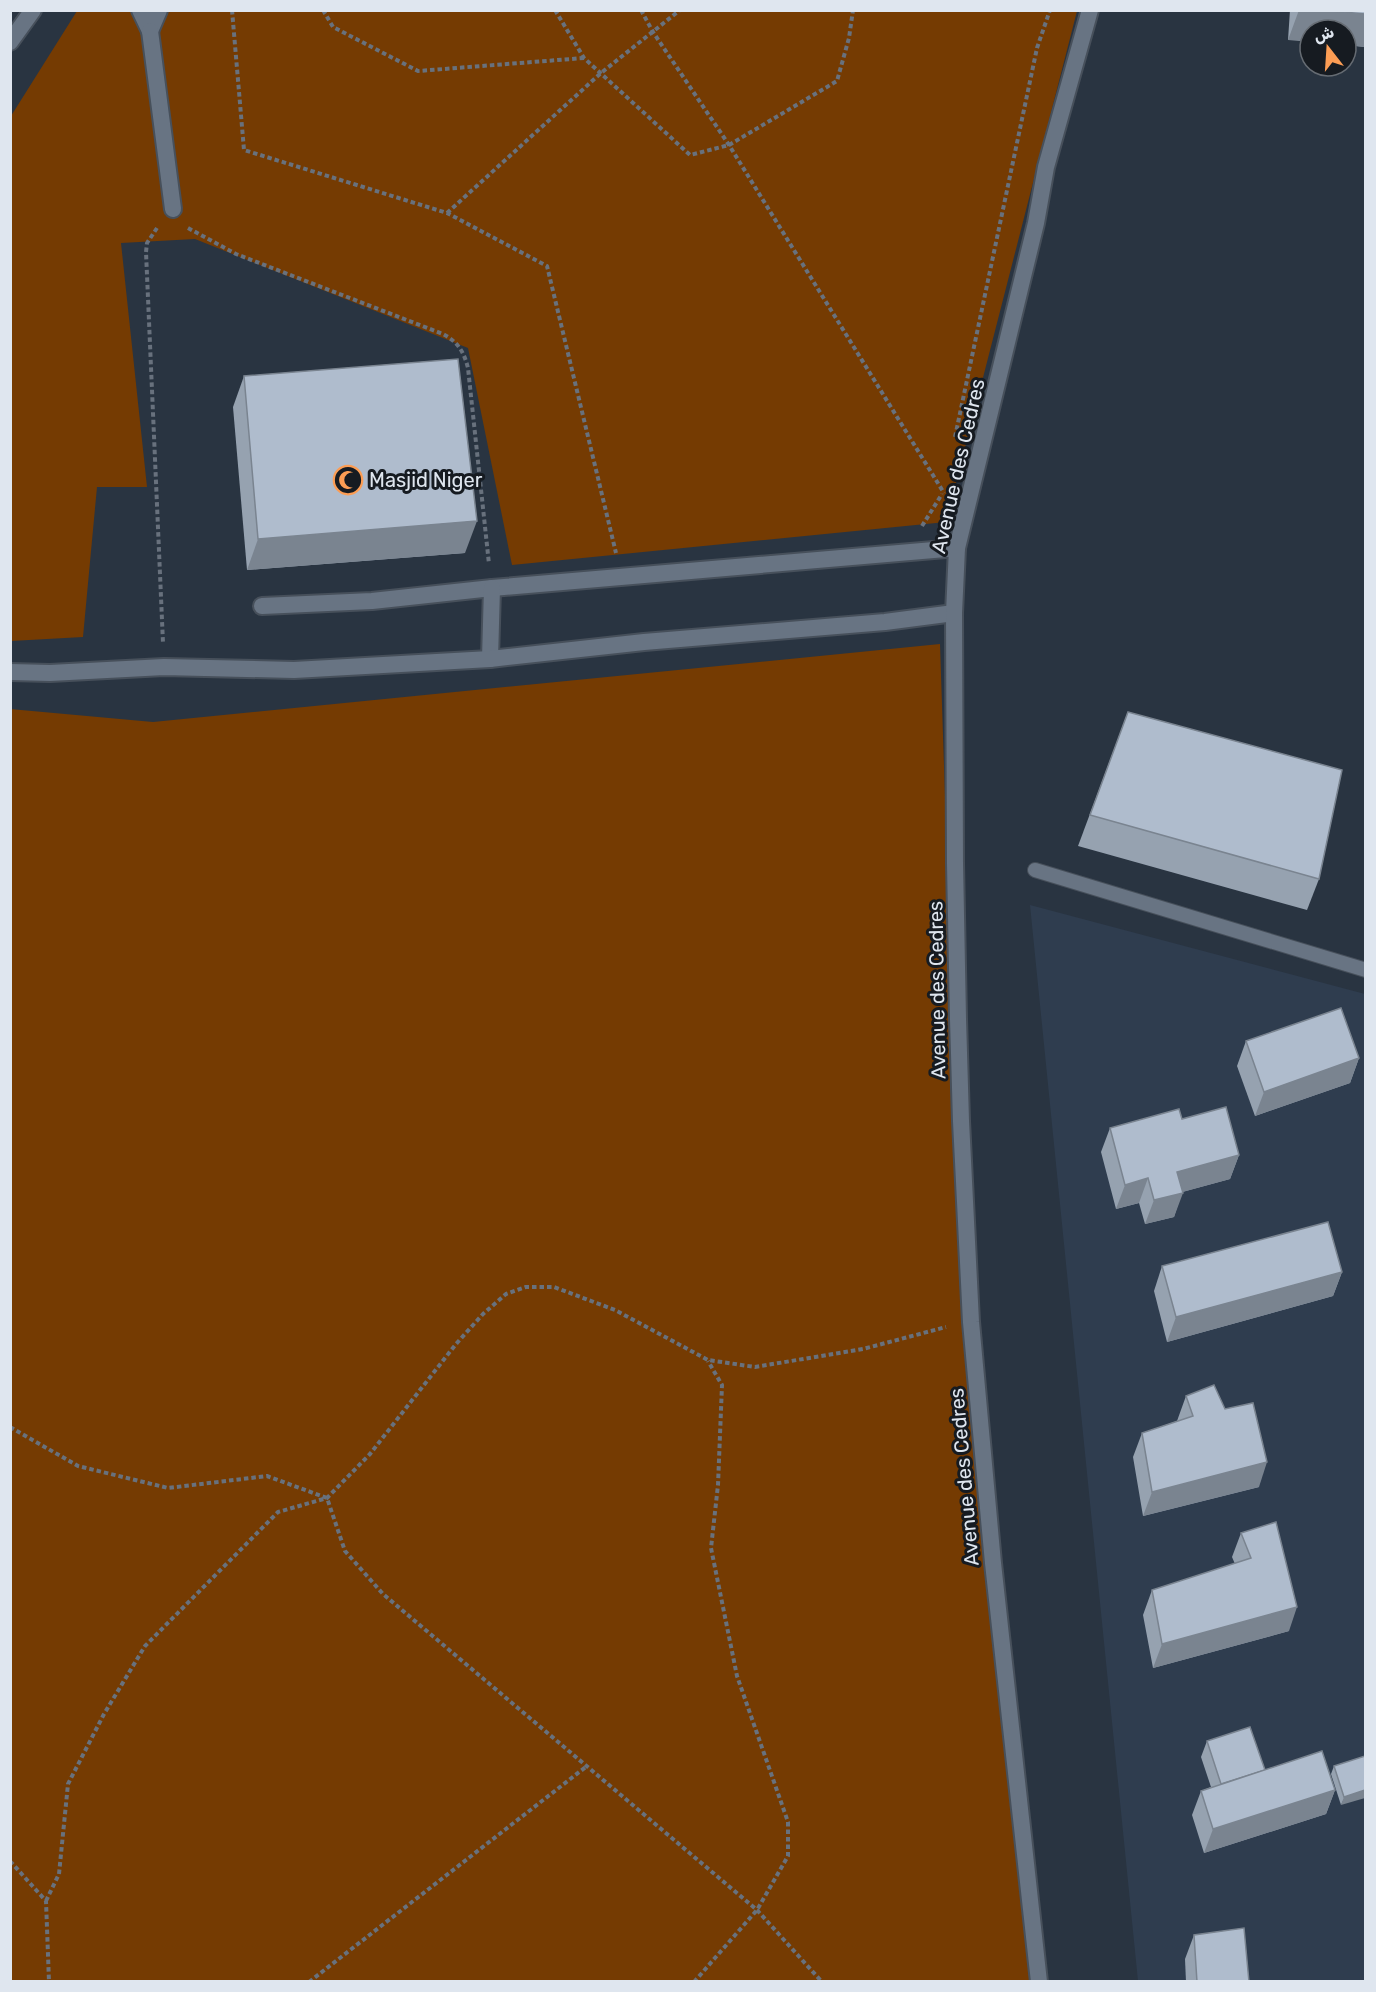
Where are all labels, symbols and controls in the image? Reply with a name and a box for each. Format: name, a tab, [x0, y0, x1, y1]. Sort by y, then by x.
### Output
north arrow	[1298, 18, 1358, 78]
text: ش	[1311, 22, 1336, 46]
street label: Avenue des Cedres	[926, 376, 990, 556]
mosque icon: Masjid Niger	[332, 464, 364, 496]
place label: Masjid Niger	[369, 468, 483, 492]
street label: Avenue des Cedres	[923, 901, 951, 1079]
street label: Avenue des Cedres	[944, 1387, 984, 1567]

